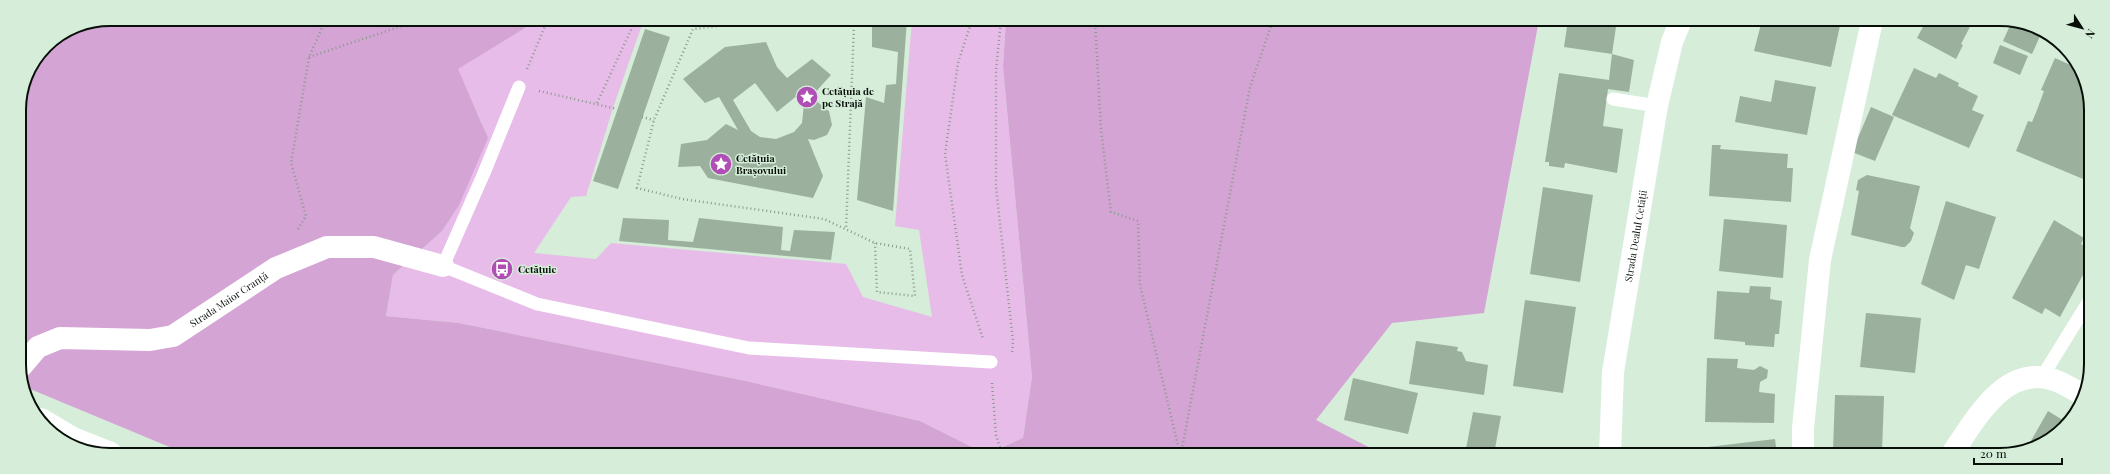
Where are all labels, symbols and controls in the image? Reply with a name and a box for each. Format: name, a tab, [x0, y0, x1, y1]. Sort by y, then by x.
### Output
north arrow	[2062, 8, 2102, 48]
text: N	[2082, 27, 2099, 42]
place icon: Cetățuia de pe Strajă	[794, 84, 820, 110]
place label: Cetățuia de pe Strajă	[822, 84, 874, 110]
place icon: Cetățuia Brașovului	[708, 151, 734, 177]
place label: Cetățuia Brașovului	[736, 151, 786, 177]
street label: Strada Dealul Cetății	[1621, 189, 1650, 283]
bus stop icon: Cetățuie	[489, 256, 515, 282]
place label: Cetățuie	[518, 262, 557, 276]
street label: Strada Maior Cranță	[187, 268, 271, 330]
scale bar	[1974, 440, 2062, 466]
text: 20 m	[1980, 445, 2007, 461]

